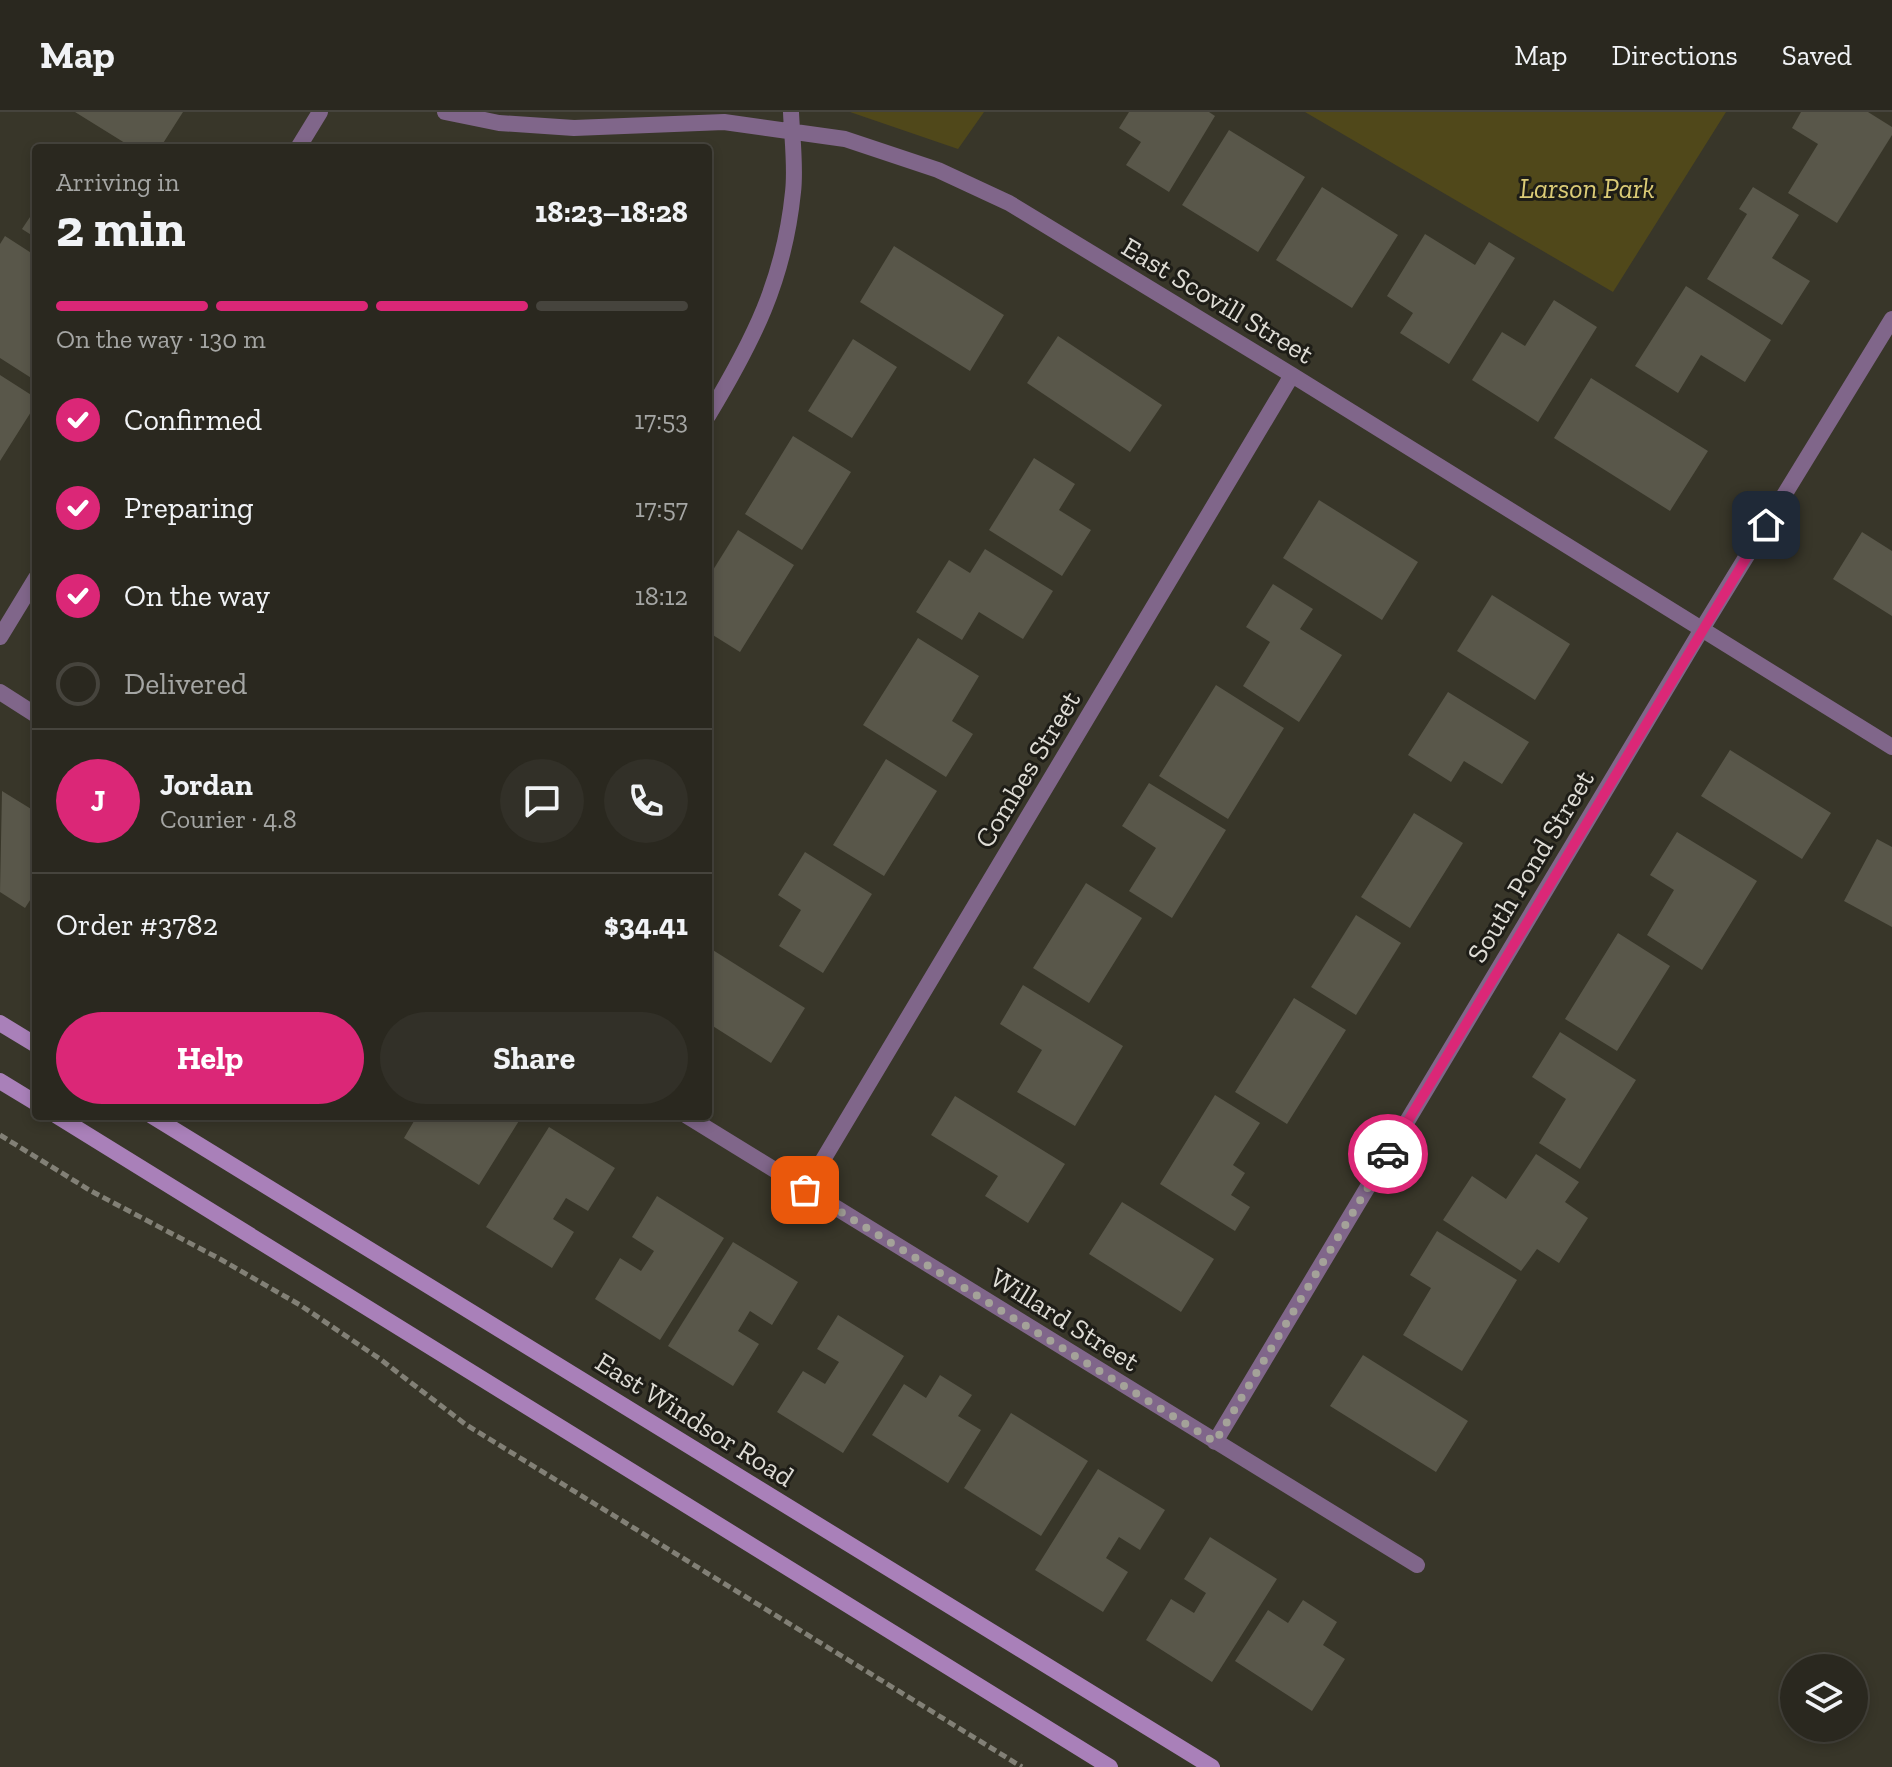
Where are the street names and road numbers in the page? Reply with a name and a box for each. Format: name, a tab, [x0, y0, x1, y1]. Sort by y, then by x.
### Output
street label: East Scovill Street	[1116, 230, 1320, 371]
street label: Combes Street	[968, 684, 1087, 854]
street label: South Pond Street	[1460, 764, 1601, 968]
street label: Willard Street	[984, 1261, 1146, 1379]
street label: East Windsor Road	[590, 1345, 800, 1494]

